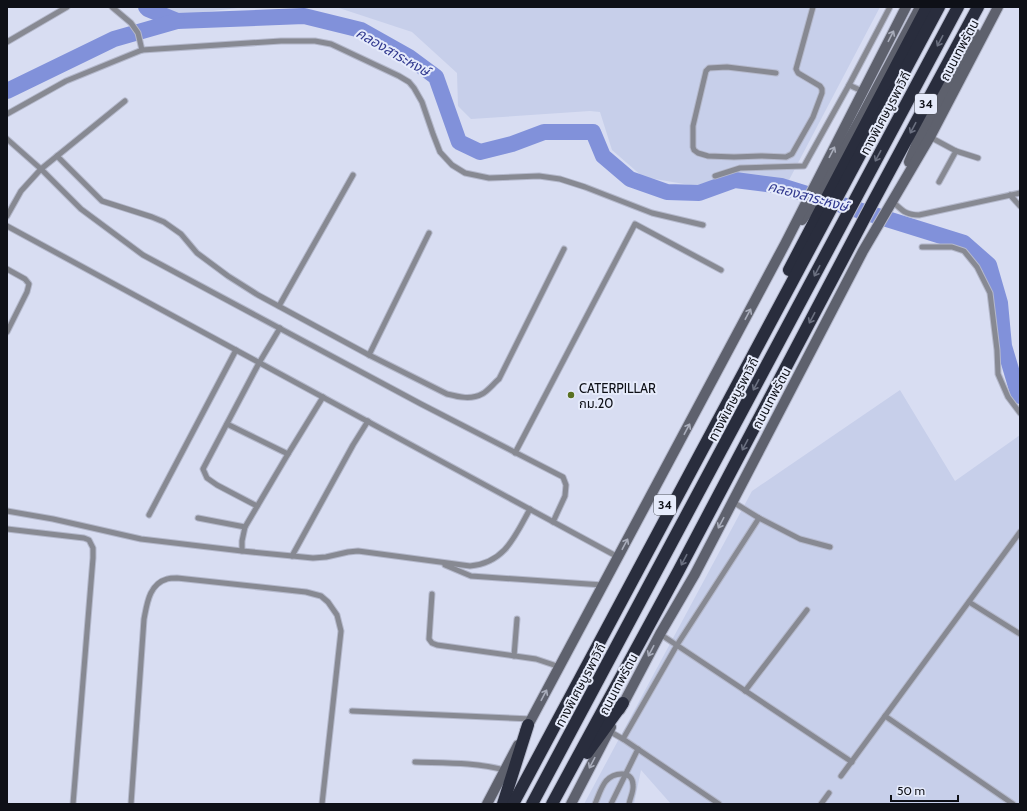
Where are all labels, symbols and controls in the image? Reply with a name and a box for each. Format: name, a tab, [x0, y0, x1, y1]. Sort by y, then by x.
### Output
street label: ถนนเทพรัตน	[936, 17, 982, 83]
water label: คลองสาระหงษ์	[353, 24, 435, 82]
one-way arrow	[887, 30, 895, 42]
one-way arrow	[935, 35, 943, 47]
street label: ทางพิเศษบูรพาวิถี	[856, 69, 914, 157]
road number: 34	[915, 94, 937, 114]
one-way arrow	[909, 121, 916, 133]
one-way arrow	[828, 146, 836, 158]
one-way arrow	[874, 150, 882, 162]
water label: คลองสาระหงษ์	[766, 177, 853, 216]
one-way arrow	[813, 264, 820, 276]
one-way arrow	[744, 308, 752, 320]
one-way arrow	[808, 312, 815, 324]
street label: ทางพิเศษบูรพาวิถี	[704, 355, 762, 443]
street label: ถนนเทพรัตน	[748, 365, 794, 431]
one-way arrow	[751, 379, 759, 391]
place label: CATERPILLAR กม.20	[579, 380, 656, 411]
marker: CATERPILLAR กม.20	[566, 390, 576, 400]
one-way arrow	[683, 423, 691, 435]
one-way arrow	[741, 439, 748, 451]
road number: 34	[654, 495, 676, 515]
one-way arrow	[717, 517, 725, 529]
one-way arrow	[622, 538, 630, 550]
one-way arrow	[680, 554, 687, 566]
street label: ทางพิเศษบูรพาวิถี	[551, 641, 609, 729]
one-way arrow	[647, 644, 654, 656]
street label: ถนนเทพรัตน	[595, 651, 641, 717]
one-way arrow	[541, 689, 549, 701]
one-way arrow	[588, 757, 595, 769]
scale bar	[891, 777, 958, 803]
text: 50 m	[897, 783, 925, 798]

